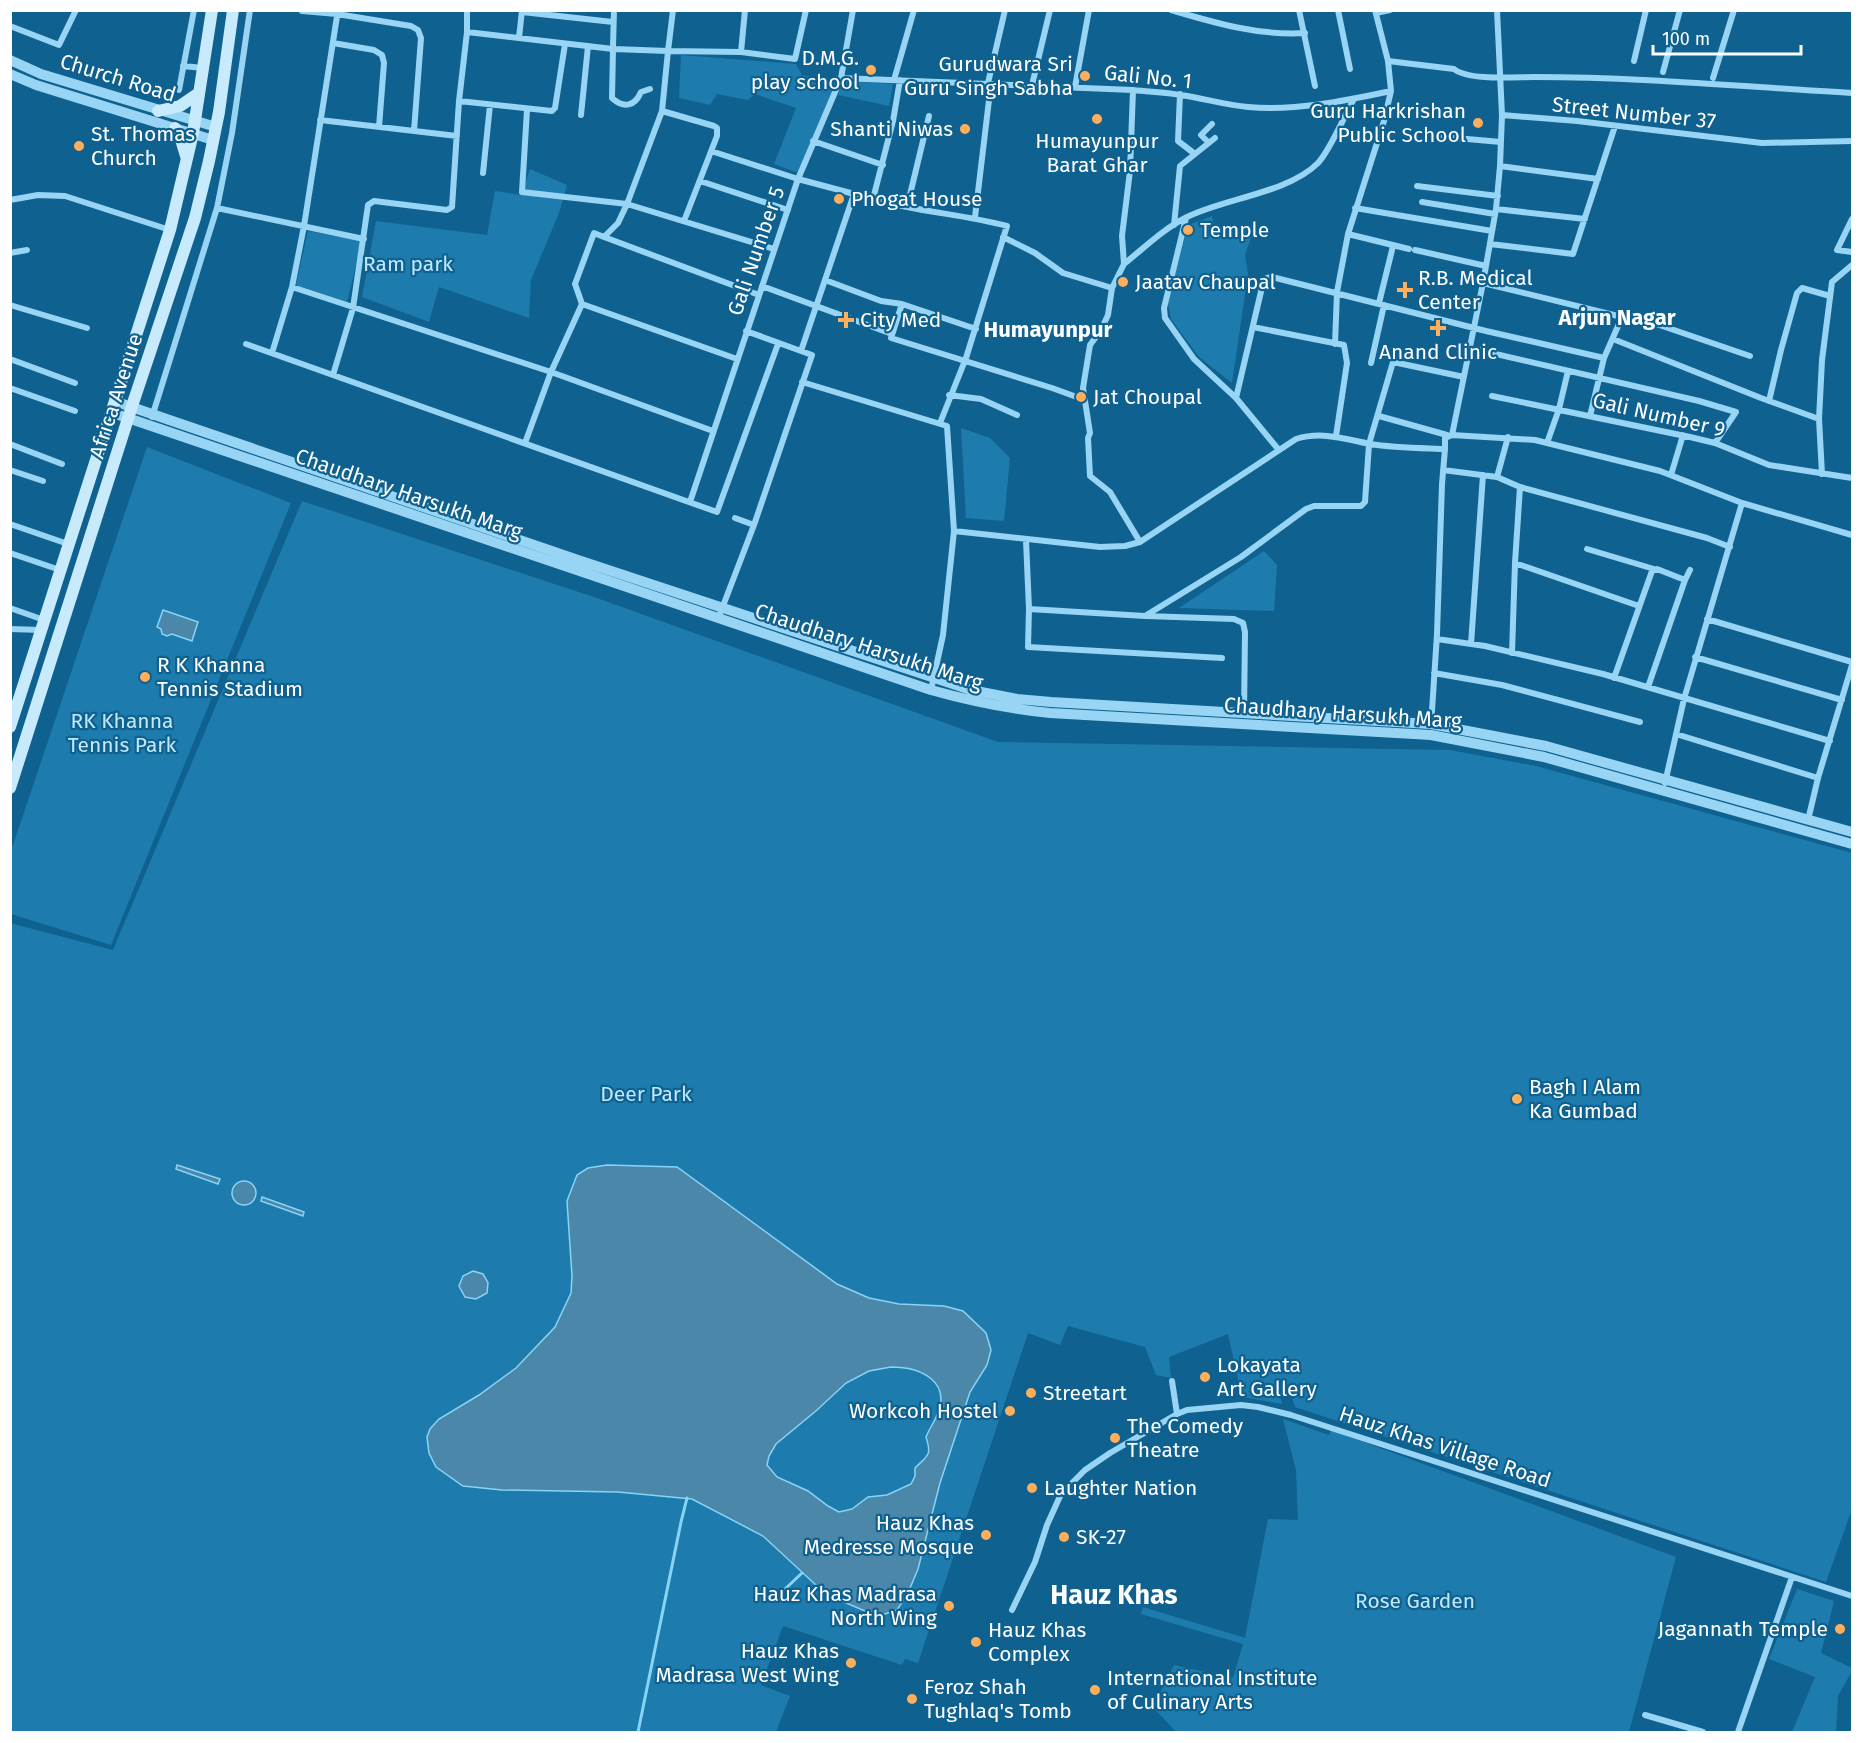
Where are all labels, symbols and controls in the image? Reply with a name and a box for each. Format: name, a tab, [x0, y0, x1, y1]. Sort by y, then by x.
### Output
scale bar	[1653, 18, 1802, 56]
text: 100 m	[1662, 28, 1710, 50]
place label: D.M.G. play school	[751, 45, 859, 95]
street label: Church Road	[57, 48, 179, 108]
place label: Gurudwara Sri Guru Singh Sabha	[904, 51, 1073, 101]
street label: Gali No. 1	[1103, 59, 1193, 95]
marker: D.M.G. play school	[864, 63, 878, 77]
marker: Gurudwara Sri Guru Singh Sabha	[1078, 69, 1092, 83]
street label: Street Number 37	[1551, 91, 1717, 135]
place label: Guru Harkrishan Public School	[1310, 98, 1466, 148]
marker: Humayunpur Barat Ghar	[1090, 112, 1104, 126]
place label: Shanti Niwas	[830, 116, 953, 142]
marker: Guru Harkrishan Public School	[1471, 116, 1485, 130]
place label: St. Thomas Church	[91, 121, 195, 171]
marker: Shanti Niwas	[958, 122, 972, 136]
place label: Humayunpur Barat Ghar	[1035, 128, 1159, 178]
marker: St. Thomas Church	[72, 139, 86, 153]
street label: Gali Number 5	[722, 183, 790, 319]
place label: Phogat House	[851, 186, 982, 212]
marker: Phogat House	[832, 192, 846, 206]
place label: Temple	[1200, 217, 1269, 243]
marker: Temple	[1181, 223, 1195, 237]
park label: Ram park	[363, 251, 453, 277]
place label: R.B. Medical Center	[1418, 265, 1533, 315]
place label: Jaatav Chaupal	[1135, 269, 1276, 295]
marker: Jaatav Chaupal	[1116, 275, 1130, 289]
marker: R.B. Medical Center	[1396, 281, 1414, 299]
district label: Arjun Nagar	[1557, 304, 1676, 331]
place label: City Med	[860, 307, 941, 333]
marker: City Med	[837, 311, 855, 329]
district label: Humayunpur	[984, 316, 1113, 343]
marker: Anand Clinic	[1429, 319, 1447, 337]
street label: Africa Avenue	[84, 330, 148, 462]
place label: Anand Clinic	[1379, 339, 1497, 365]
place label: Jat Choupal	[1093, 384, 1202, 410]
street label: Gali Number 9	[1590, 387, 1728, 443]
marker: Jat Choupal	[1074, 390, 1088, 404]
street label: Chaudhary Harsukh Marg	[292, 443, 526, 545]
street label: Chaudhary Harsukh Marg	[752, 598, 986, 696]
place label: R K Khanna Tennis Stadium	[157, 652, 303, 702]
marker: R K Khanna Tennis Stadium	[138, 670, 152, 684]
street label: Chaudhary Harsukh Marg	[1223, 692, 1463, 734]
park label: RK Khanna Tennis Park	[68, 708, 176, 758]
place label: Bagh I Alam Ka Gumbad	[1529, 1074, 1641, 1124]
park label: Deer Park	[600, 1081, 692, 1107]
marker: Bagh I Alam Ka Gumbad	[1510, 1092, 1524, 1106]
place label: Lokayata Art Gallery	[1217, 1352, 1318, 1402]
marker: Lokayata Art Gallery	[1198, 1370, 1212, 1384]
place label: Streetart	[1043, 1380, 1127, 1406]
marker: Streetart	[1024, 1386, 1038, 1400]
place label: Workcoh Hostel	[849, 1398, 998, 1424]
street label: Hauz Khas Village Road	[1336, 1400, 1554, 1494]
marker: Workcoh Hostel	[1003, 1404, 1017, 1418]
place label: The Comedy Theatre	[1127, 1413, 1244, 1463]
marker: The Comedy Theatre	[1108, 1431, 1122, 1445]
place label: Laughter Nation	[1044, 1475, 1197, 1501]
marker: Laughter Nation	[1025, 1481, 1039, 1495]
place label: Hauz Khas Medresse Mosque	[804, 1510, 974, 1560]
place label: SK-27	[1076, 1524, 1126, 1550]
marker: Hauz Khas Medresse Mosque	[979, 1528, 993, 1542]
marker: SK-27	[1057, 1530, 1071, 1544]
district label: Hauz Khas	[1050, 1579, 1178, 1611]
place label: Hauz Khas Madrasa North Wing	[753, 1581, 937, 1631]
park label: Rose Garden	[1355, 1588, 1475, 1614]
marker: Hauz Khas Madrasa North Wing	[942, 1599, 956, 1613]
place label: Jagannath Temple	[1658, 1616, 1828, 1642]
place label: Hauz Khas Complex	[988, 1617, 1087, 1667]
marker: Jagannath Temple	[1833, 1622, 1847, 1636]
marker: Hauz Khas Complex	[969, 1635, 983, 1649]
place label: Hauz Khas Madrasa West Wing	[655, 1638, 839, 1688]
marker: Hauz Khas Madrasa West Wing	[844, 1656, 858, 1670]
place label: International Institute of Culinary Arts	[1107, 1665, 1317, 1715]
place label: Feroz Shah Tughlaq's Tomb	[924, 1674, 1072, 1724]
marker: International Institute of Culinary Arts	[1088, 1683, 1102, 1697]
marker: Feroz Shah Tughlaq's Tomb	[905, 1692, 919, 1706]

